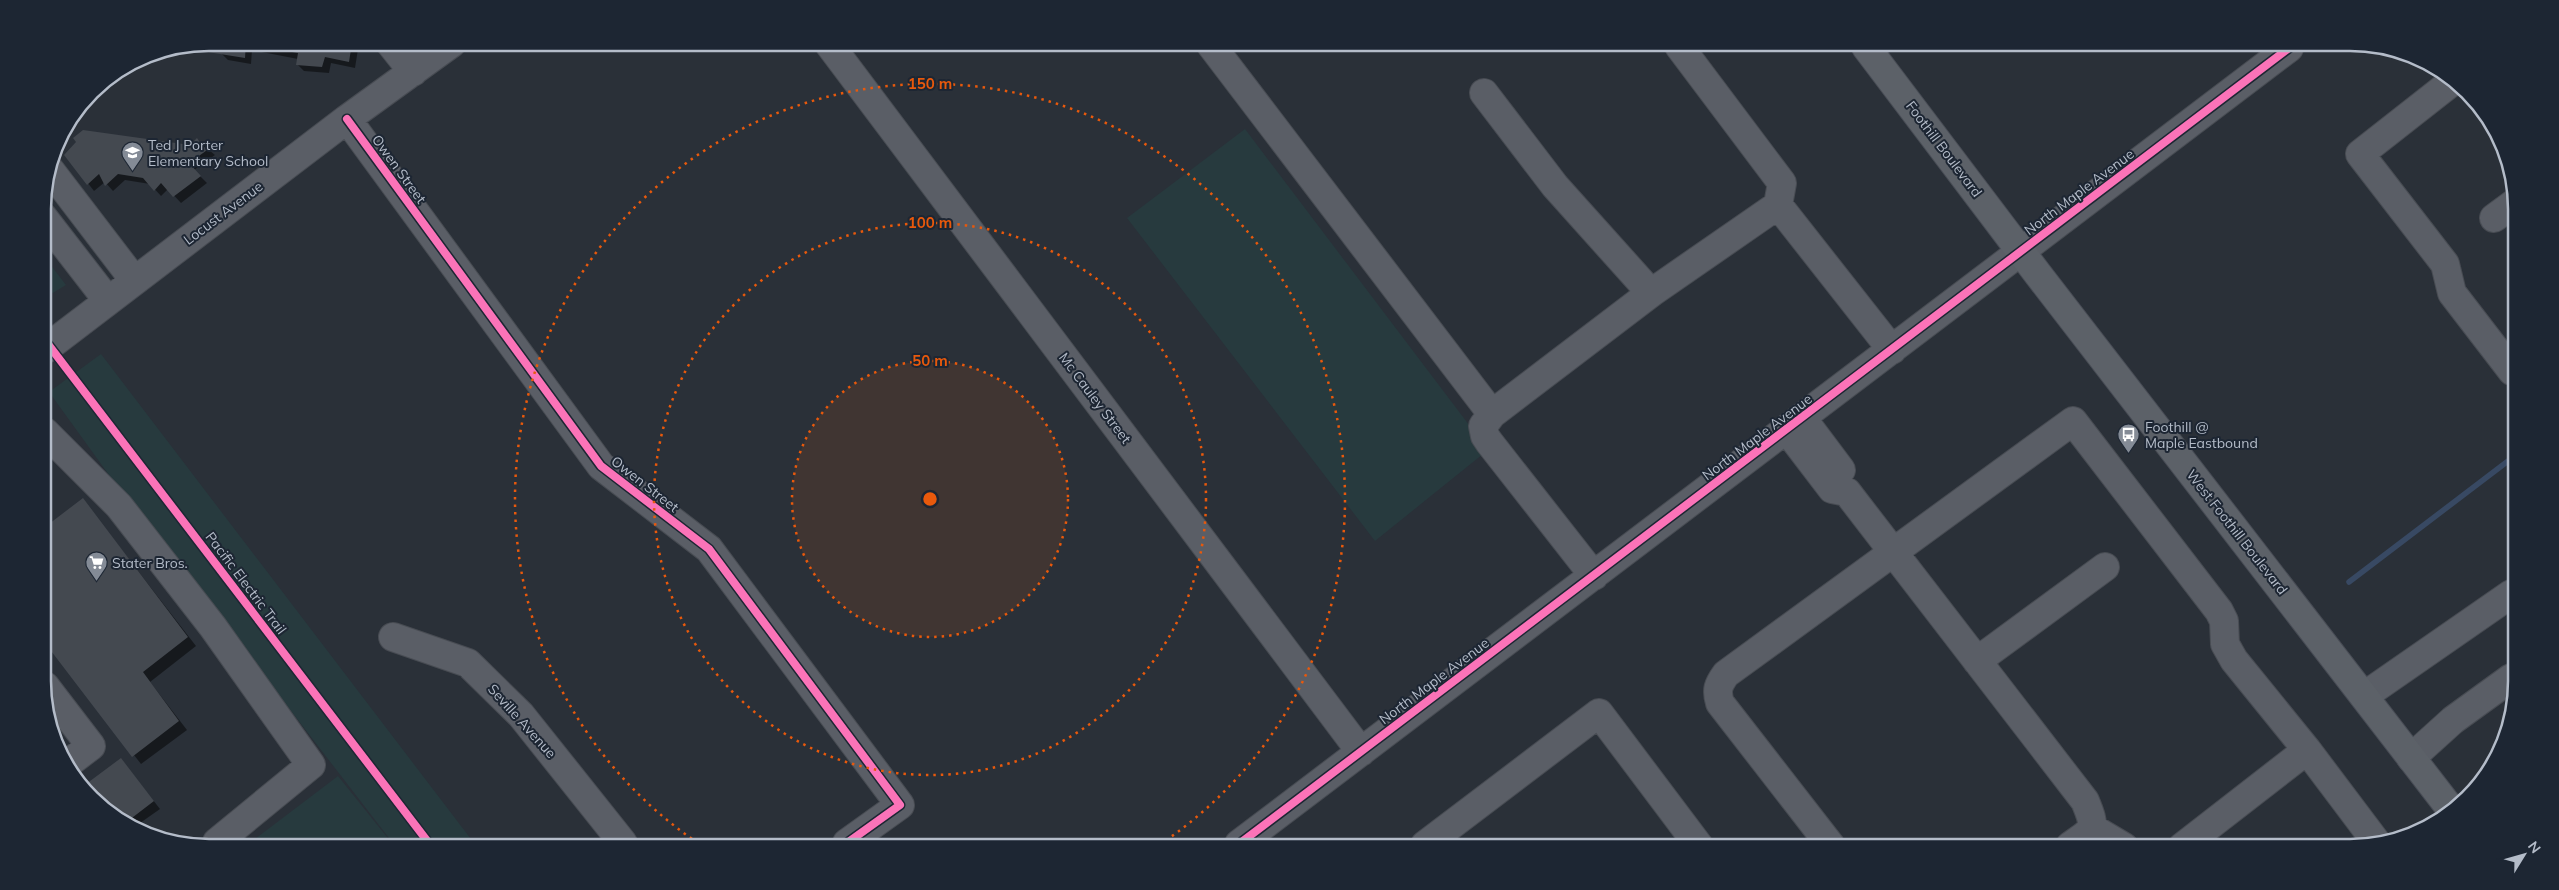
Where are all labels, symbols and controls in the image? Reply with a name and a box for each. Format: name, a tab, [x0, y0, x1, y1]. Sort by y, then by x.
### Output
text: 150 m	[908, 74, 952, 93]
street label: Foothill Boulevard	[1902, 97, 1986, 201]
street label: Owen Street	[368, 131, 430, 207]
place label: Ted J Porter Elementary School	[148, 136, 268, 170]
school or university icon: Ted J Porter Elementary School	[120, 141, 144, 172]
street label: North Maple Avenue	[2021, 145, 2137, 239]
street label: Locust Avenue	[180, 177, 266, 249]
text: 100 m	[908, 213, 952, 232]
street label: Mc Cauley Street	[1055, 349, 1135, 447]
text: 50 m	[912, 351, 948, 370]
street label: North Maple Avenue	[1699, 390, 1815, 484]
place label: Foothill @ Maple Eastbound	[2145, 418, 2258, 452]
bus stop icon: Foothill @ Maple Eastbound	[2117, 423, 2141, 454]
street label: Owen Street	[608, 452, 683, 516]
street label: West Foothill Boulevard	[2183, 466, 2291, 598]
centre of rings	[921, 490, 939, 508]
street label: Pacific Electric Trail	[202, 528, 290, 638]
supermarket icon: Stater Bros.	[84, 551, 108, 582]
place label: Stater Bros.	[112, 554, 188, 572]
street label: North Maple Avenue	[1376, 634, 1492, 728]
street label: Seville Avenue	[484, 680, 560, 762]
north arrow	[2499, 830, 2549, 880]
text: N	[2524, 838, 2545, 857]

